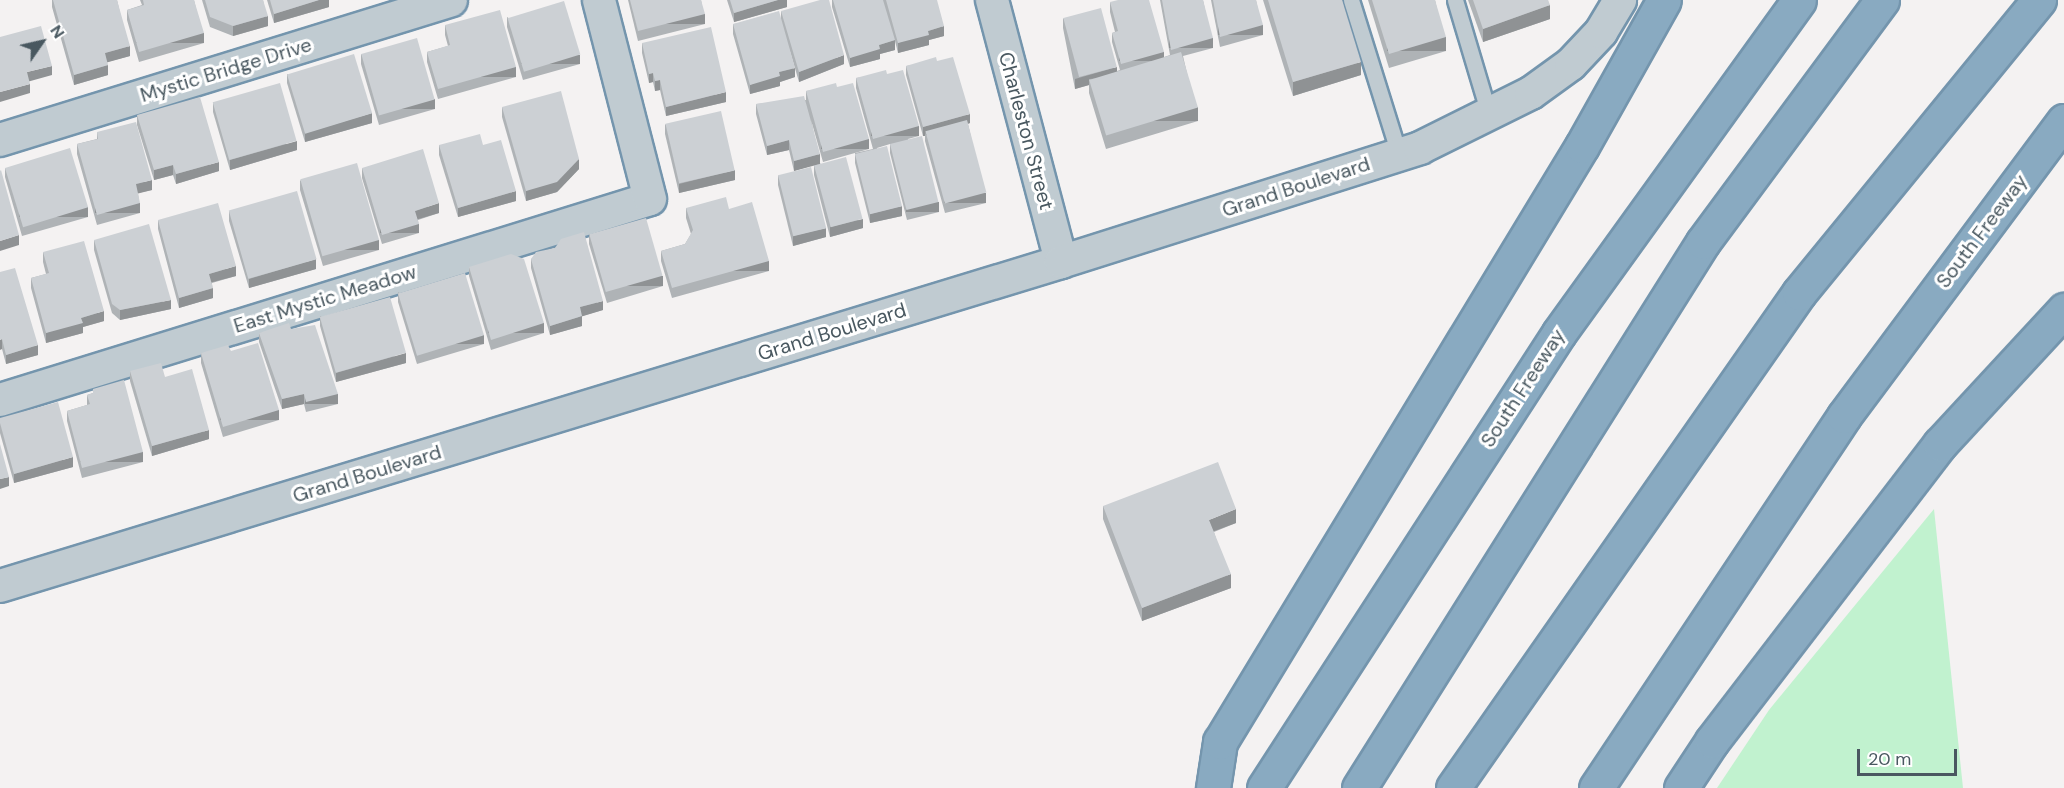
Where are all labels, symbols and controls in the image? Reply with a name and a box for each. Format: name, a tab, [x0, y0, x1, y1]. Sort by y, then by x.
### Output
north arrow	[12, 12, 72, 72]
text: N	[45, 21, 69, 42]
street label: Mystic Bridge Drive	[137, 33, 315, 107]
street label: Charleston Street	[993, 49, 1059, 213]
street label: Grand Boulevard	[1219, 152, 1373, 222]
street label: South Freeway	[1931, 169, 2033, 293]
street label: East Mystic Meadow	[231, 260, 419, 338]
street label: Grand Boulevard	[755, 298, 909, 366]
street label: South Freeway	[1476, 324, 1570, 452]
street label: Grand Boulevard	[290, 440, 444, 508]
scale bar	[1860, 737, 1960, 775]
text: 20 m	[1868, 747, 1911, 771]

